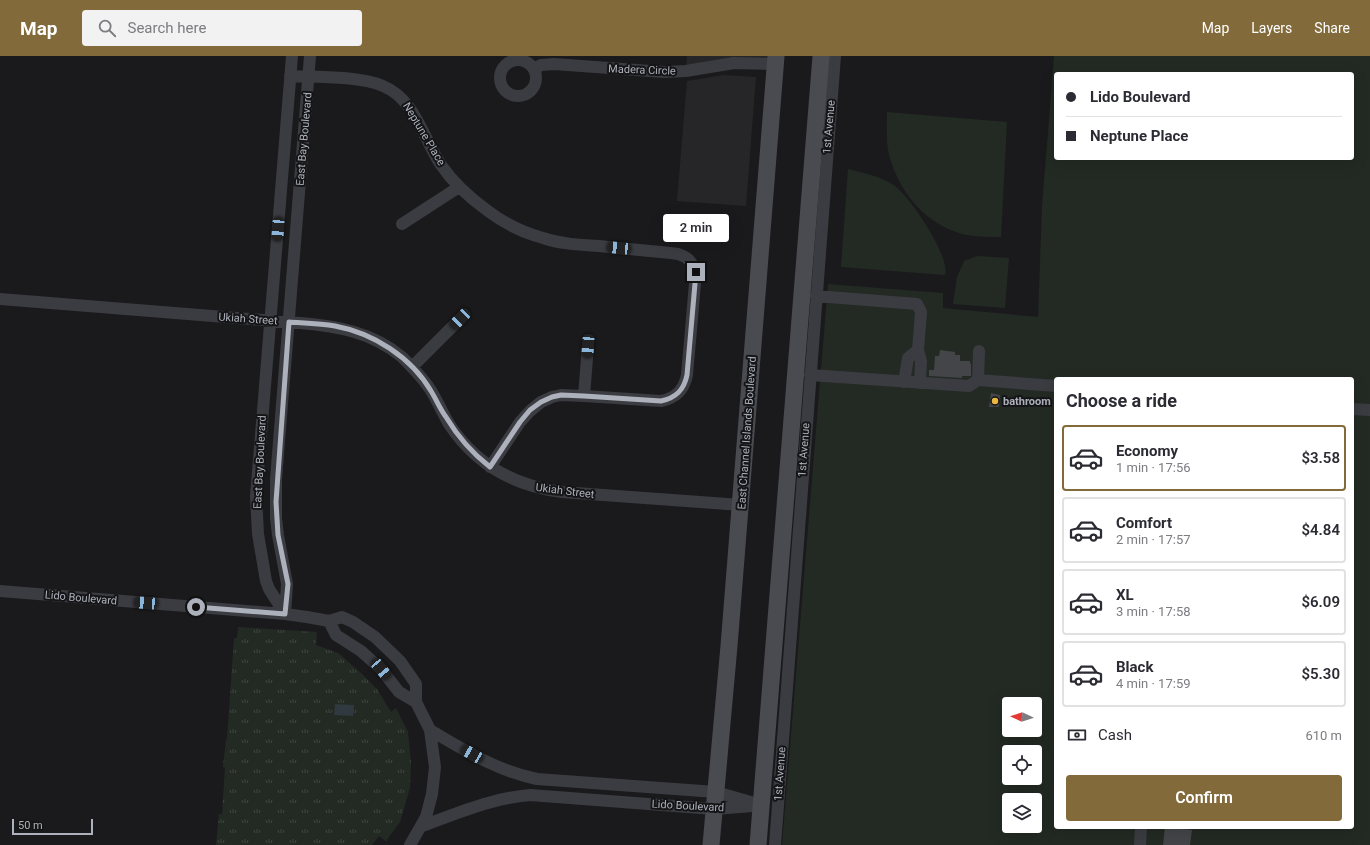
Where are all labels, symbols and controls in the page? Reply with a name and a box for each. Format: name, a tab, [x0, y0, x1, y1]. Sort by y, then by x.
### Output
search box	[82, 10, 362, 46]
text: Map	[20, 17, 58, 40]
icon: search	[96, 17, 118, 39]
text: Search here	[128, 19, 206, 37]
text: Map	[1202, 20, 1229, 36]
text: Layers	[1251, 20, 1292, 36]
text: Share	[1314, 20, 1350, 36]
street label: Madera Circle	[608, 62, 676, 78]
text: Lido Boulevard	[1090, 88, 1190, 106]
street label: East Bay Boulevard	[293, 92, 315, 186]
street label: 1st Avenue	[820, 99, 838, 155]
street label: Neptune Place	[400, 100, 448, 168]
text: Neptune Place	[1090, 127, 1188, 145]
callout: 2 min	[663, 214, 729, 242]
car	[271, 217, 285, 241]
text: 2 min	[680, 220, 712, 235]
car	[607, 241, 631, 255]
route end	[687, 263, 705, 281]
car	[447, 306, 473, 332]
street label: Ukiah Street	[218, 310, 278, 328]
car	[581, 334, 595, 358]
street label: East Channel Islands Boulevard	[735, 356, 759, 510]
text: Choose a ride	[1066, 390, 1177, 411]
place label: bathroom	[1003, 395, 1051, 408]
marker: bathroom	[990, 396, 1000, 406]
street label: East Bay Boulevard	[251, 415, 269, 509]
street label: 1st Avenue	[796, 422, 812, 477]
icon: car	[1068, 440, 1104, 476]
text: Economy	[1116, 442, 1178, 460]
text: $3.58	[1301, 449, 1340, 467]
text: 1 min · 17:56	[1116, 460, 1191, 475]
street label: Ukiah Street	[535, 481, 596, 501]
icon: car	[1068, 512, 1104, 548]
text: Comfort	[1116, 514, 1172, 532]
text: $4.84	[1301, 521, 1340, 539]
text: 2 min · 17:57	[1116, 532, 1191, 547]
icon: car	[1068, 584, 1104, 620]
text: XL	[1116, 586, 1134, 604]
street label: Lido Boulevard	[44, 588, 118, 608]
text: $6.09	[1301, 593, 1340, 611]
car	[134, 596, 158, 610]
route start	[187, 598, 205, 616]
text: 3 min · 17:58	[1116, 604, 1191, 619]
car	[369, 656, 393, 682]
icon: car	[1068, 656, 1104, 692]
text: Black	[1116, 658, 1153, 676]
text: $5.30	[1301, 665, 1340, 683]
text: 4 min · 17:59	[1116, 676, 1191, 691]
north arrow	[1002, 697, 1042, 737]
map controls	[1002, 697, 1042, 833]
icon: cash	[1066, 724, 1088, 746]
text: Cash	[1098, 726, 1132, 744]
text: 610 m	[1305, 728, 1342, 743]
car	[459, 743, 485, 765]
button: locate	[1002, 745, 1042, 785]
street label: 1st Avenue	[772, 746, 788, 801]
button: Confirm	[1066, 775, 1342, 821]
button: layers	[1002, 793, 1042, 833]
street label: Lido Boulevard	[651, 798, 725, 814]
scale bar	[12, 817, 93, 836]
text: 50 m	[18, 819, 43, 832]

